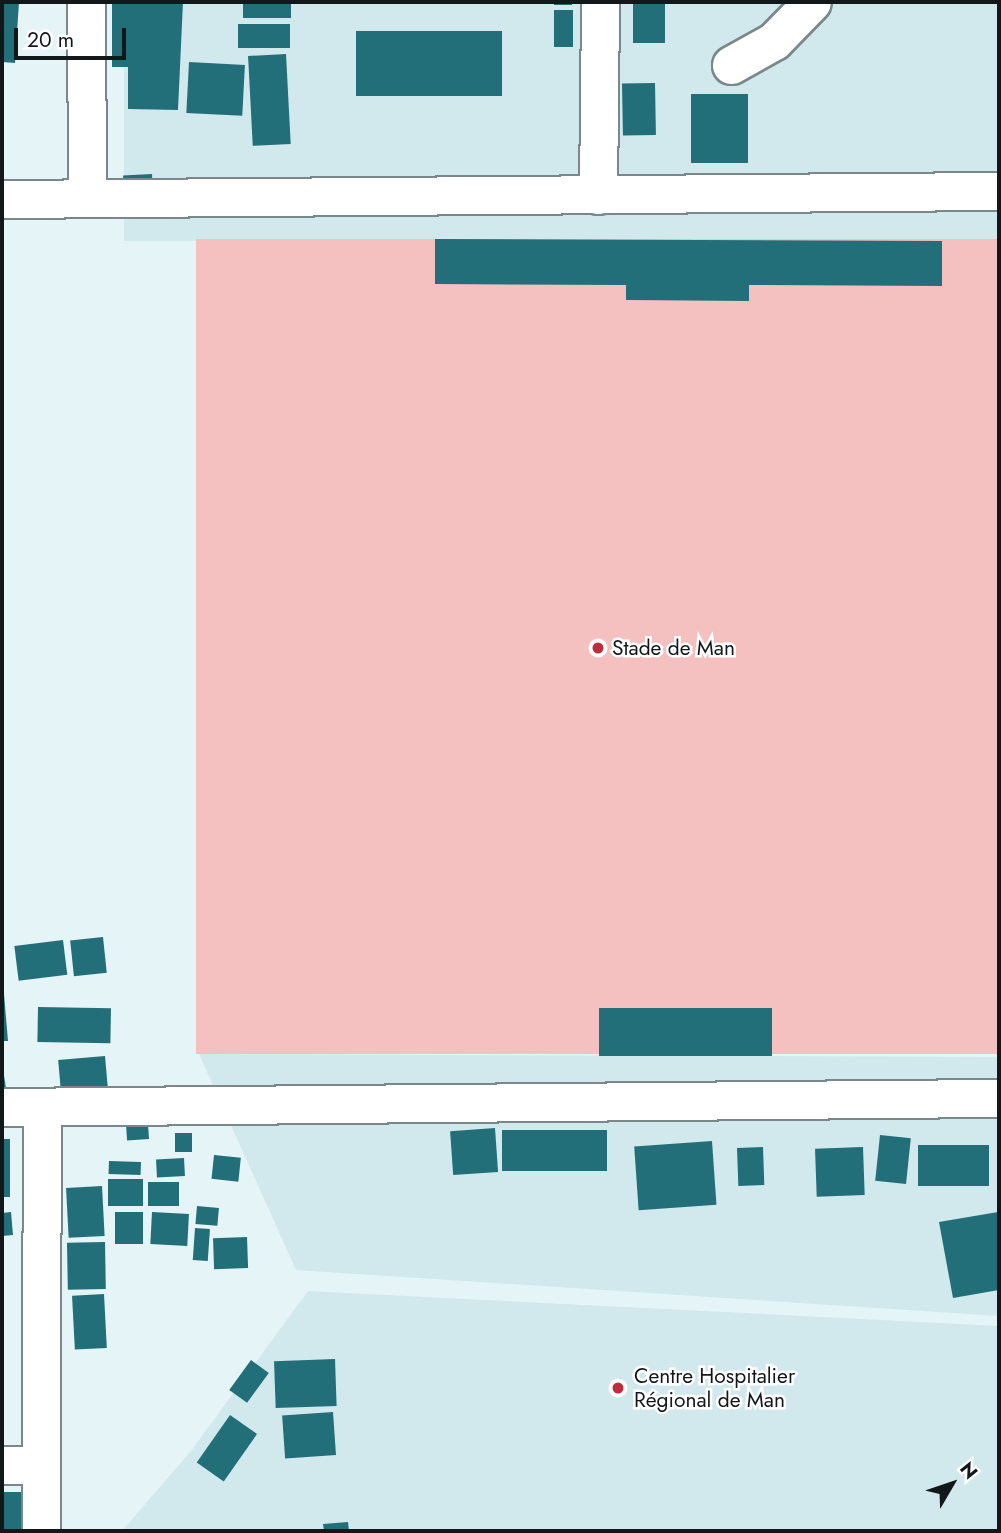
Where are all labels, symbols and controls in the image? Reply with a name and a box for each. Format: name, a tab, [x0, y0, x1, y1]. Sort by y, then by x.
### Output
scale bar	[18, 14, 130, 58]
text: 20 m	[27, 25, 74, 55]
place label: Stade de Man	[612, 635, 735, 661]
marker: Stade de Man	[590, 640, 606, 656]
place label: Centre Hospitalier Régional de Man	[634, 1363, 795, 1413]
marker: Centre Hospitalier Régional de Man	[608, 1378, 628, 1398]
north arrow	[917, 1449, 987, 1519]
text: N	[953, 1456, 984, 1485]

